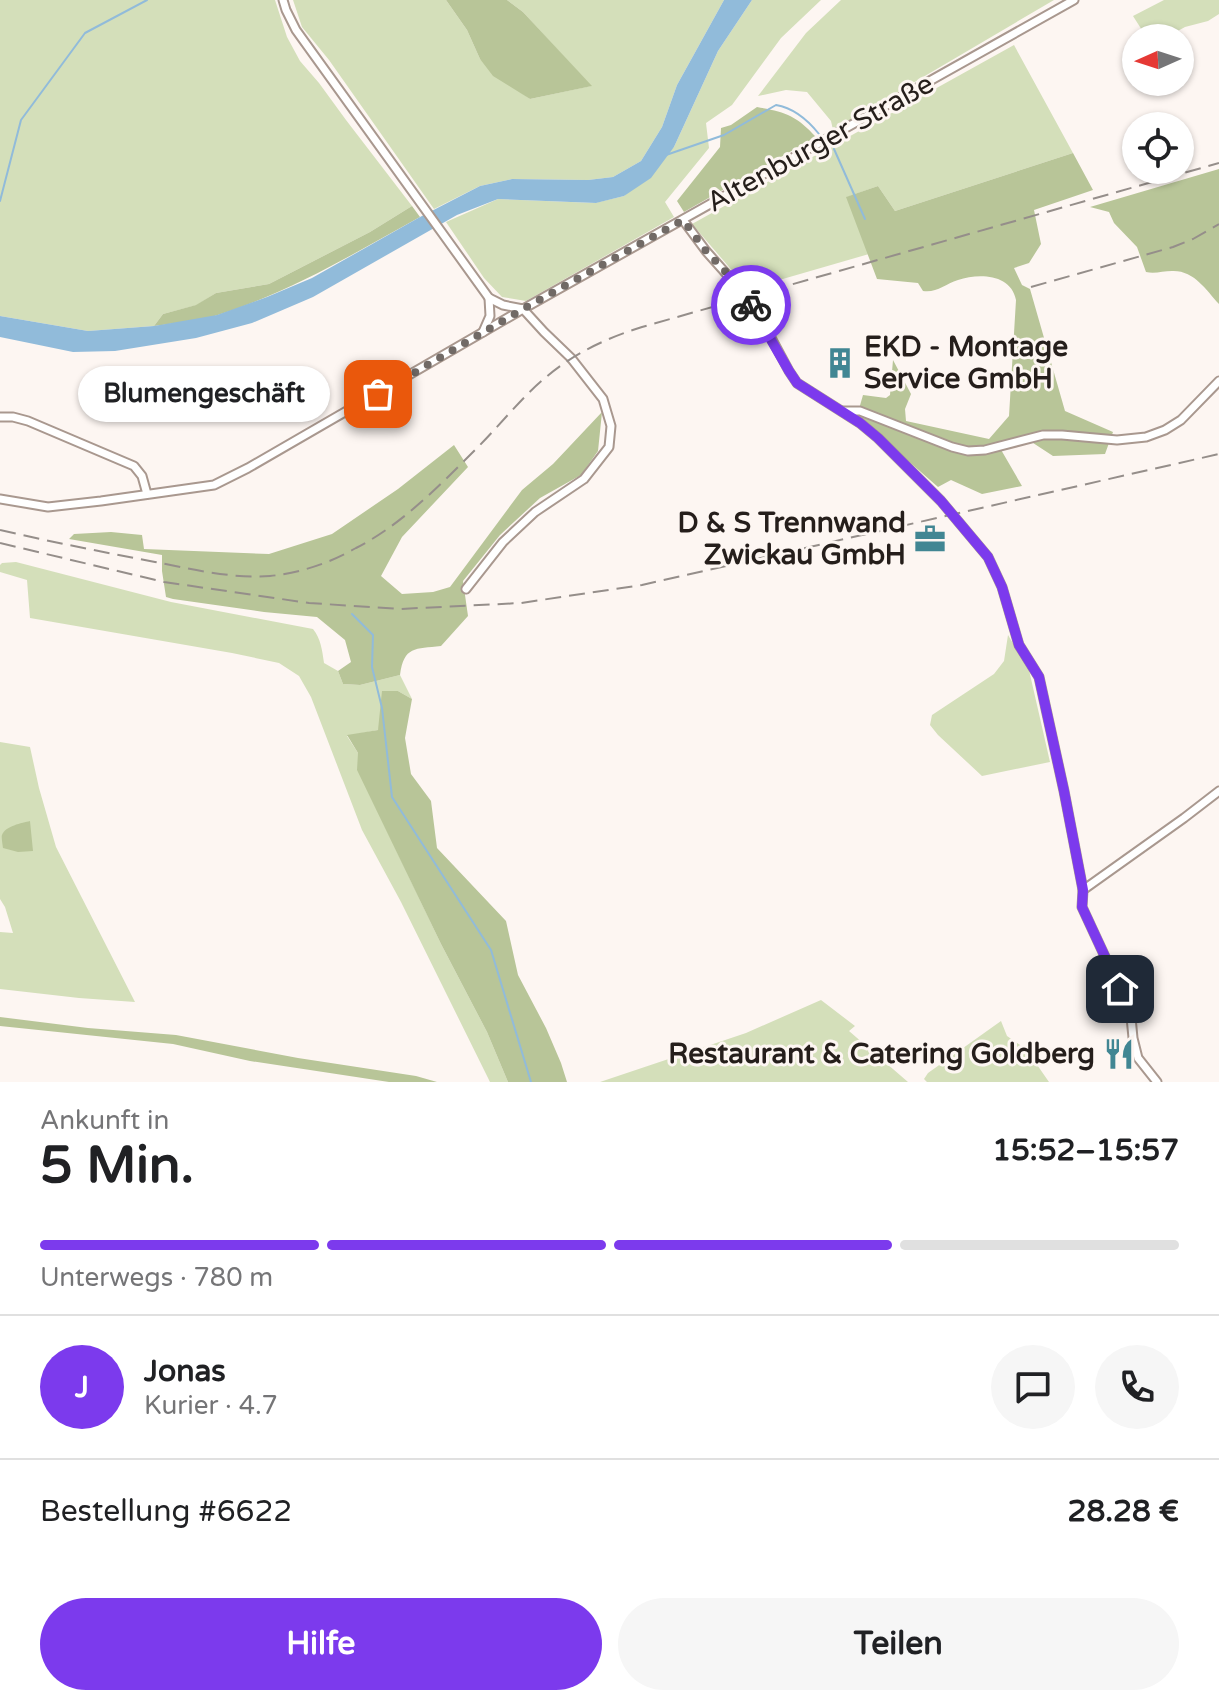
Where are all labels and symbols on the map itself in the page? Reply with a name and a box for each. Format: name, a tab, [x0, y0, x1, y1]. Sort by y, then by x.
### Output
north arrow	[1122, 24, 1194, 96]
street label: Altenburger Straße	[701, 66, 939, 220]
courier	[711, 265, 791, 345]
place label: EKD - Montage Service GmbH	[864, 330, 1068, 396]
building icon: EKD - Montage Service GmbH	[823, 346, 857, 380]
pin	[344, 360, 412, 428]
callout: Blumengeschäft	[78, 366, 330, 422]
place label: D & S Trennwand Zwickau GmbH	[678, 506, 906, 572]
office icon: D & S Trennwand Zwickau GmbH	[913, 522, 947, 556]
pin	[1086, 955, 1154, 1023]
place label: Restaurant & Catering Goldberg	[668, 1037, 1095, 1071]
restaurant icon: Restaurant & Catering Goldberg	[1102, 1037, 1136, 1071]

